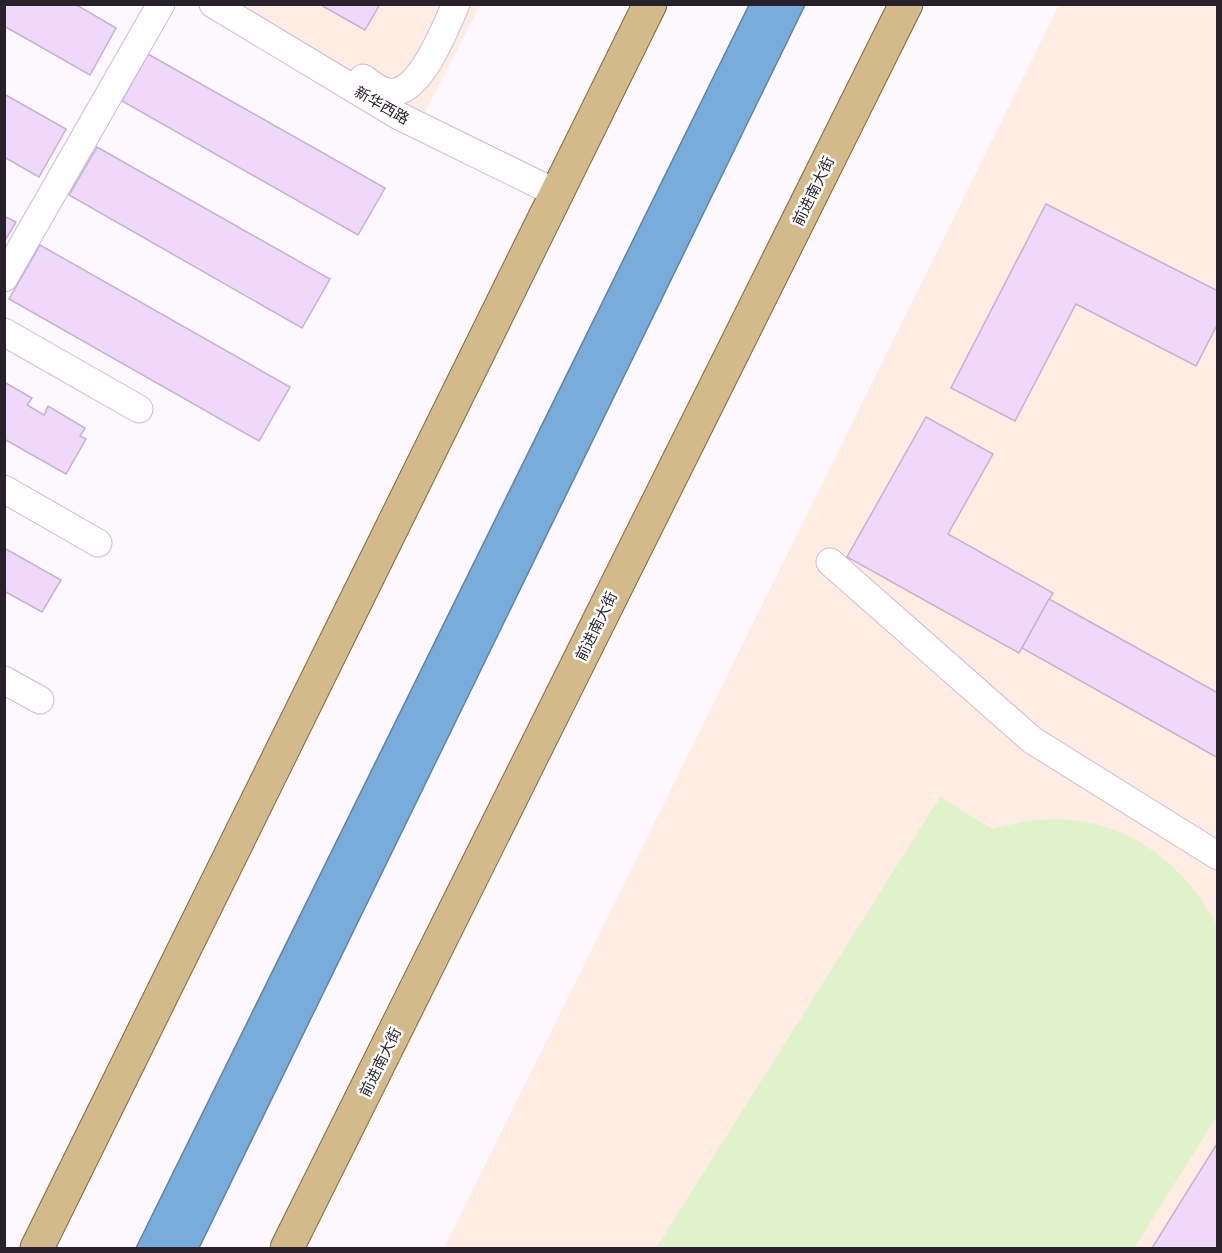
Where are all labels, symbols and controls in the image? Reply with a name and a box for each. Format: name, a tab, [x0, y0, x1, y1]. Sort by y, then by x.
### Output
street label: 新华西路	[351, 81, 413, 129]
street label: 前进南大街	[787, 153, 839, 229]
street label: 前进南大街	[570, 588, 622, 664]
street label: 前进南大街	[354, 1024, 406, 1100]

